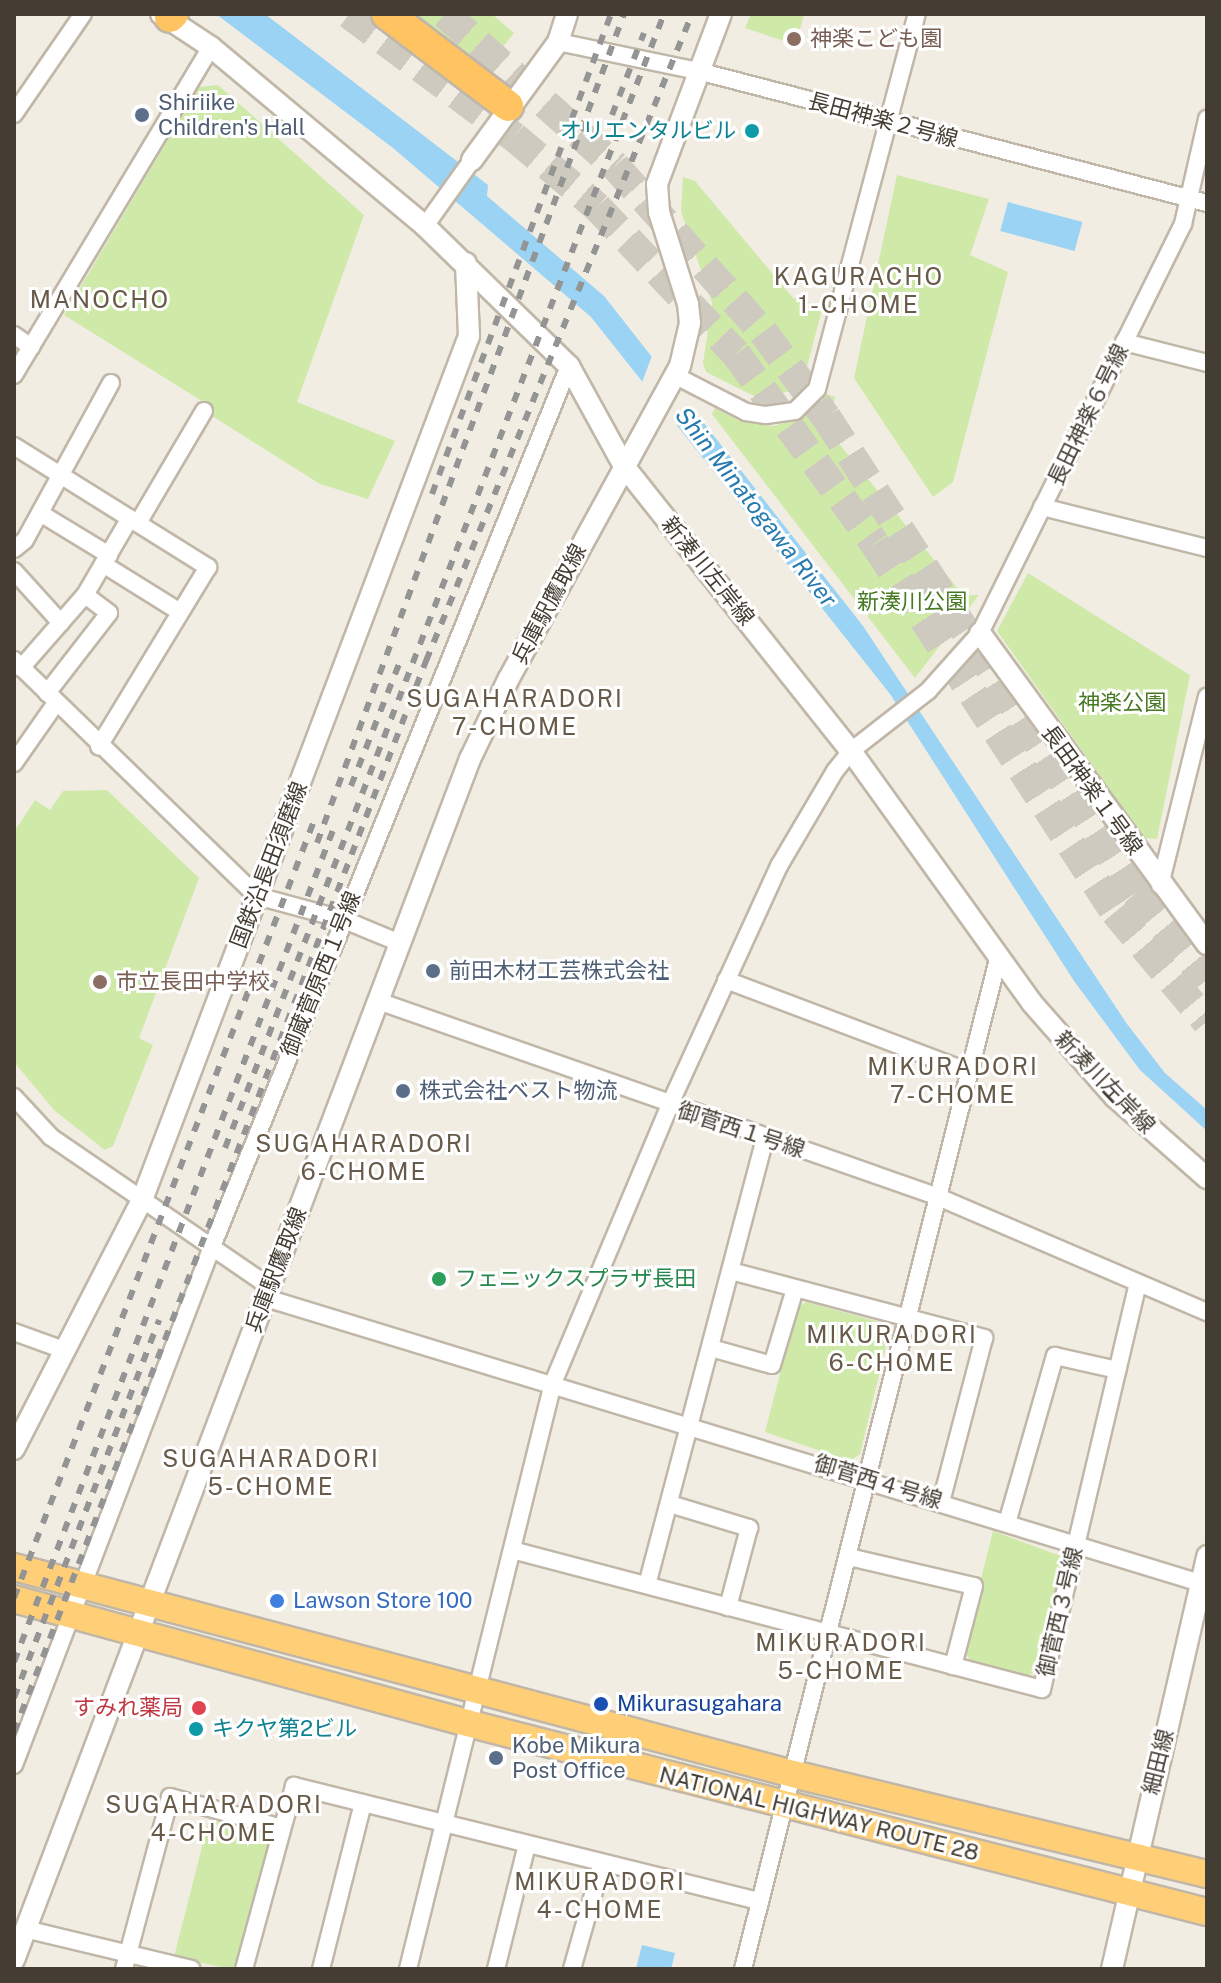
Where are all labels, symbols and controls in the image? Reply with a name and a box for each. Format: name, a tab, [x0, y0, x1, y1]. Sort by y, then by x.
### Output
place label: 神楽こども園	[810, 26, 942, 52]
marker: 神楽こども園	[785, 30, 803, 48]
street label: 長田神楽２号線	[805, 87, 961, 153]
place label: Shiriike Children's Hall	[158, 89, 305, 140]
marker: Shiriike Children's Hall	[133, 106, 151, 124]
place label: オリエンタルビル	[560, 118, 736, 144]
marker: オリエンタルビル	[743, 122, 761, 140]
district label: KAGURACHO 1-CHOME	[774, 263, 944, 319]
district label: MANOCHO	[30, 286, 170, 314]
street label: 長田神楽６号線	[1042, 340, 1134, 490]
water label: Shin Minatogawa River	[669, 401, 843, 613]
street label: 新湊川左岸線	[656, 511, 760, 631]
street label: 兵庫駅鷹取線	[506, 540, 592, 668]
park label: 新湊川公園	[857, 589, 967, 615]
district label: SUGAHARADORI 7-CHOME	[406, 685, 624, 741]
park label: 神楽公園	[1078, 690, 1166, 716]
street label: 長田神楽１号線	[1036, 720, 1148, 860]
street label: 国鉄沿長田須磨線	[225, 778, 313, 952]
street label: 御蔵菅原西１号線	[276, 887, 366, 1061]
place label: 前田木材工芸株式会社	[449, 958, 669, 984]
marker: 前田木材工芸株式会社	[424, 962, 442, 980]
place label: 市立長田中学校	[116, 969, 270, 995]
marker: 市立長田中学校	[91, 973, 109, 991]
street label: 新湊川左岸線	[1050, 1025, 1160, 1139]
district label: MIKURADORI 7-CHOME	[867, 1053, 1039, 1109]
place label: 株式会社ベスト物流	[419, 1078, 617, 1104]
marker: 株式会社ベスト物流	[394, 1082, 412, 1100]
street label: 御菅西１号線	[674, 1097, 808, 1163]
district label: SUGAHARADORI 6-CHOME	[255, 1130, 473, 1186]
street label: 兵庫駅鷹取線	[240, 1204, 312, 1336]
place label: フェニックスプラザ長田	[455, 1266, 697, 1292]
marker: フェニックスプラザ長田	[430, 1270, 448, 1288]
district label: MIKURADORI 6-CHOME	[806, 1321, 978, 1377]
district label: SUGAHARADORI 5-CHOME	[162, 1445, 380, 1501]
street label: 御菅西４号線	[811, 1450, 945, 1514]
street label: 御菅西３号線	[1032, 1545, 1088, 1679]
place label: Lawson Store 100	[293, 1588, 473, 1614]
marker: Lawson Store 100	[268, 1592, 286, 1610]
district label: MIKURADORI 5-CHOME	[755, 1629, 927, 1685]
place label: Mikurasugahara	[617, 1691, 782, 1717]
place label: すみれ薬局	[73, 1695, 183, 1721]
marker: Mikurasugahara	[592, 1695, 610, 1713]
marker: すみれ薬局	[190, 1699, 208, 1717]
place label: キクヤ第2ビル	[212, 1716, 357, 1742]
marker: キクヤ第2ビル	[187, 1720, 205, 1738]
street label: 細田線	[1137, 1727, 1179, 1797]
place label: Kobe Mikura Post Office	[512, 1732, 640, 1784]
marker: Kobe Mikura Post Office	[487, 1749, 505, 1767]
street label: NATIONAL HIGHWAY ROUTE 28	[656, 1761, 982, 1867]
district label: SUGAHARADORI 4-CHOME	[105, 1791, 323, 1847]
district label: MIKURADORI 4-CHOME	[514, 1868, 686, 1924]

